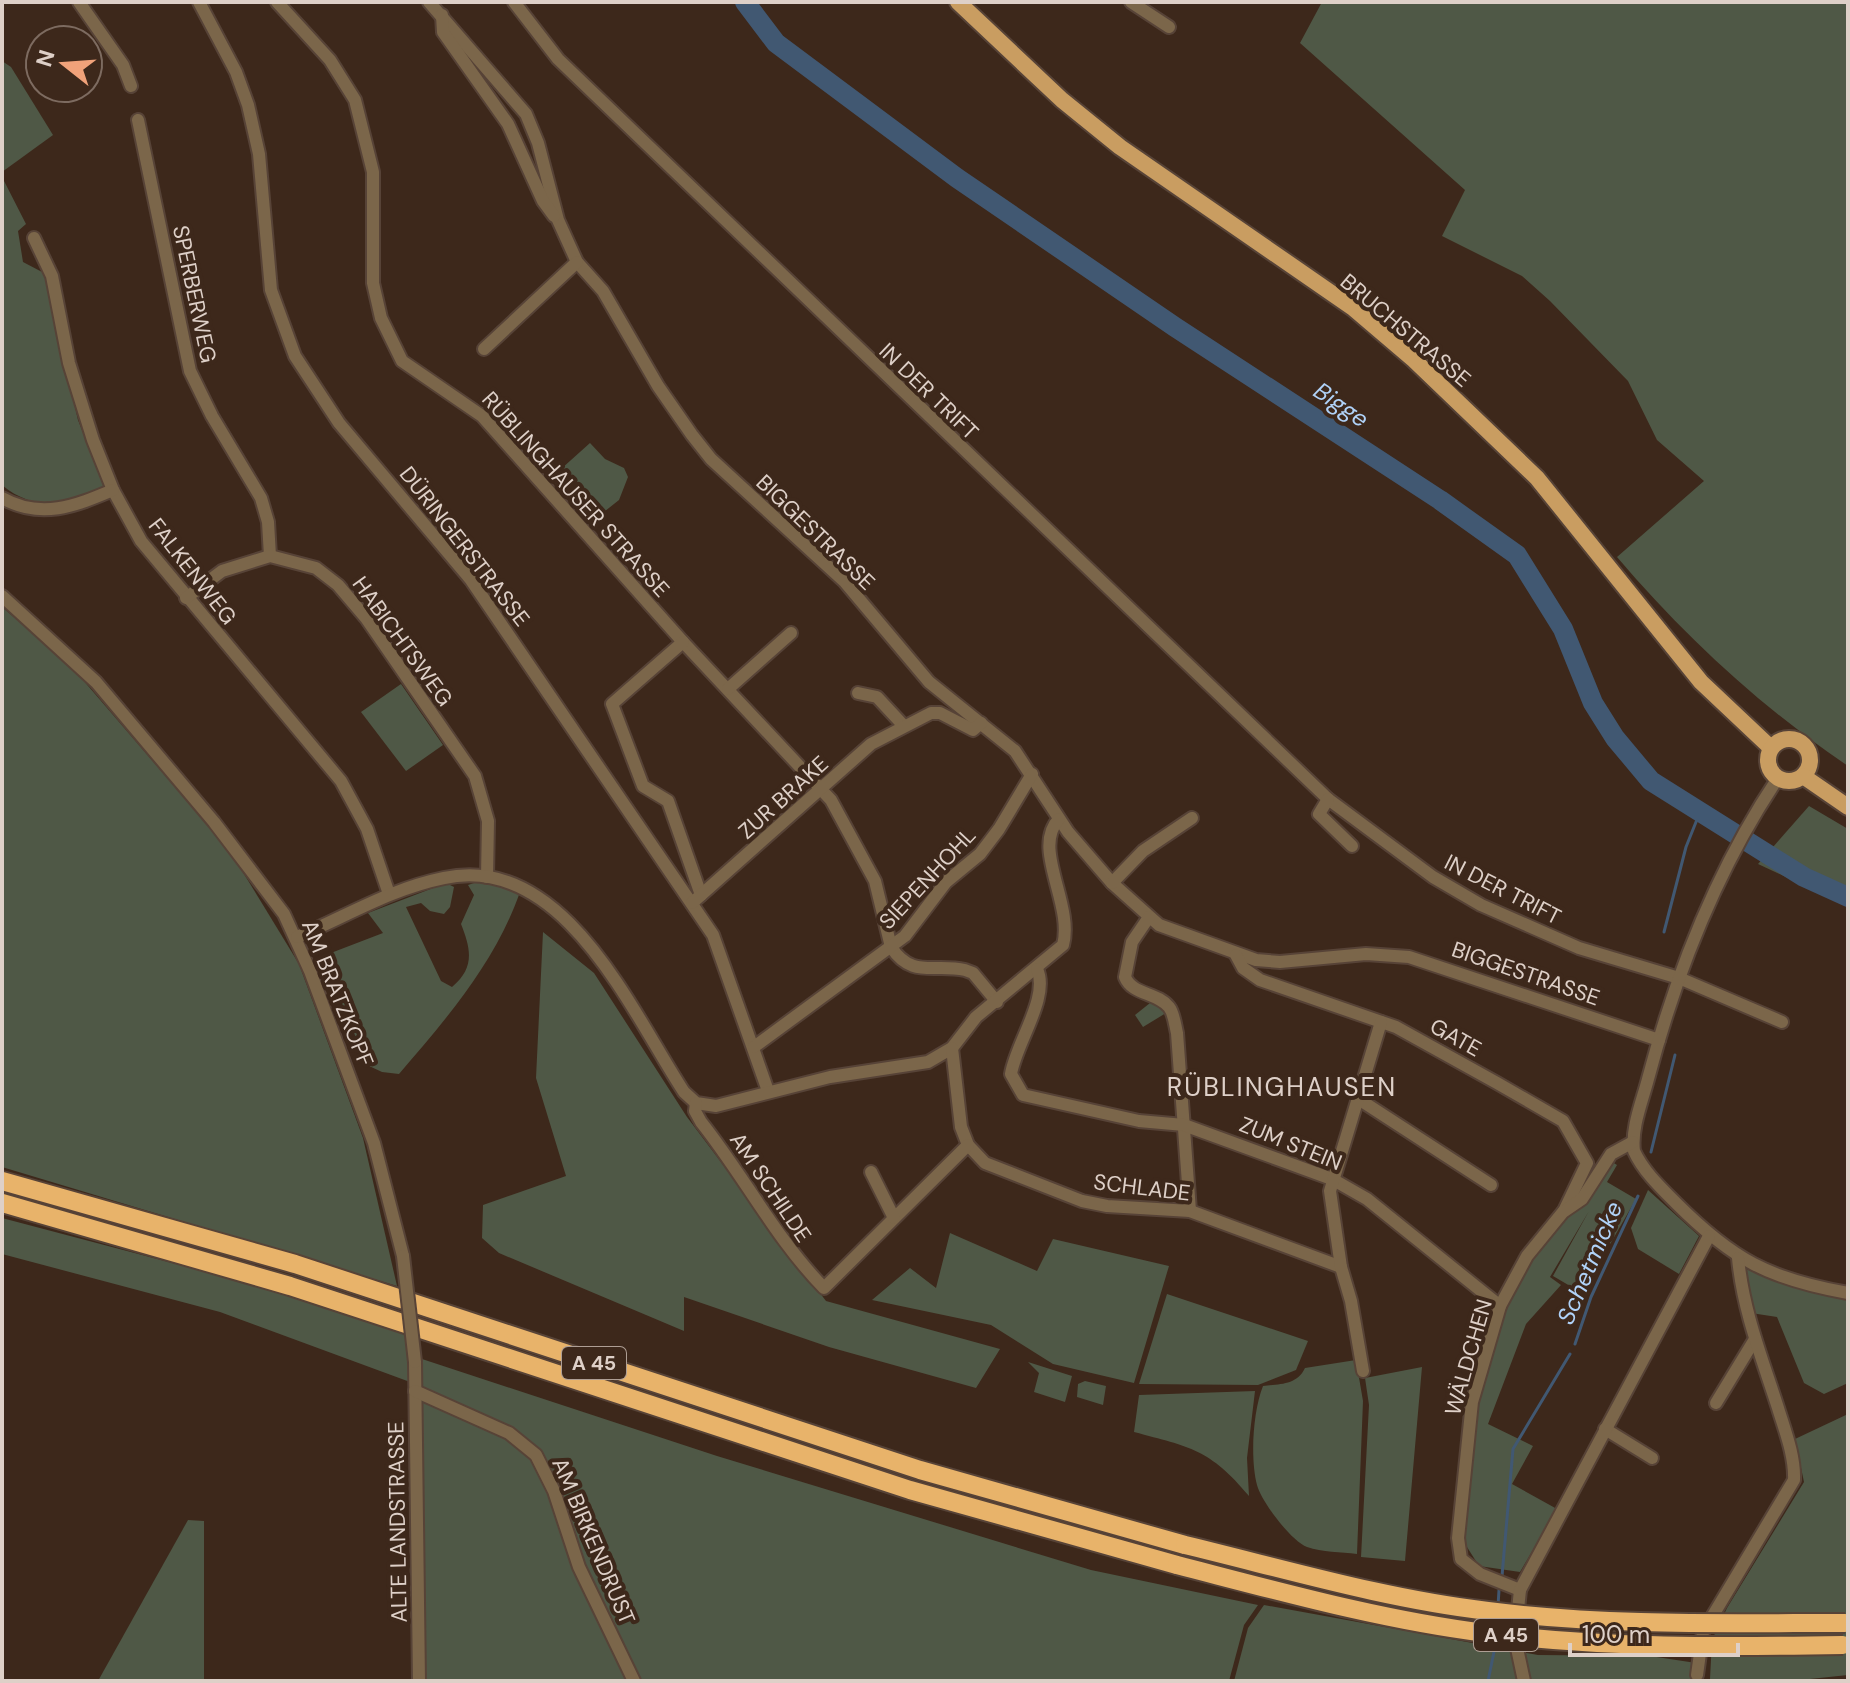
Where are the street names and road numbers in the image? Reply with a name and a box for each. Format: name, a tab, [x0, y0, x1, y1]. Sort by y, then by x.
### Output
street label: SPERBERWEG	[166, 223, 223, 365]
street label: BRUCHSTRASSE	[1334, 267, 1477, 394]
street label: IN DER TRIFT	[873, 337, 985, 446]
street label: RÜBLINGHAUSER STRASSE	[475, 385, 676, 603]
street label: DÜRINGERSTRASSE	[393, 460, 536, 632]
street label: BIGGESTRASSE	[750, 468, 881, 596]
street label: FALKENWEG	[142, 512, 243, 630]
street label: HABICHTSWEG	[346, 571, 459, 712]
street label: ZUR BRAKE	[732, 749, 834, 845]
street label: SIEPENHOHL	[873, 821, 982, 936]
street label: IN DER TRIFT	[1439, 848, 1566, 931]
street label: AM BRATZKOPF	[295, 915, 380, 1071]
street label: BIGGESTRASSE	[1448, 935, 1604, 1012]
street label: GATE	[1425, 1012, 1487, 1063]
street label: ZUM STEIN	[1235, 1110, 1346, 1177]
street label: AM SCHILDE	[723, 1127, 818, 1248]
street label: SCHLADE	[1092, 1167, 1192, 1208]
street label: WÄLDCHEN	[1438, 1296, 1499, 1419]
road number: A 45	[562, 1347, 626, 1379]
street label: ALTE LANDSTRASSE	[381, 1421, 414, 1623]
street label: AM BIRKENDRUST	[545, 1453, 642, 1629]
road number: A 45	[1474, 1619, 1538, 1651]

